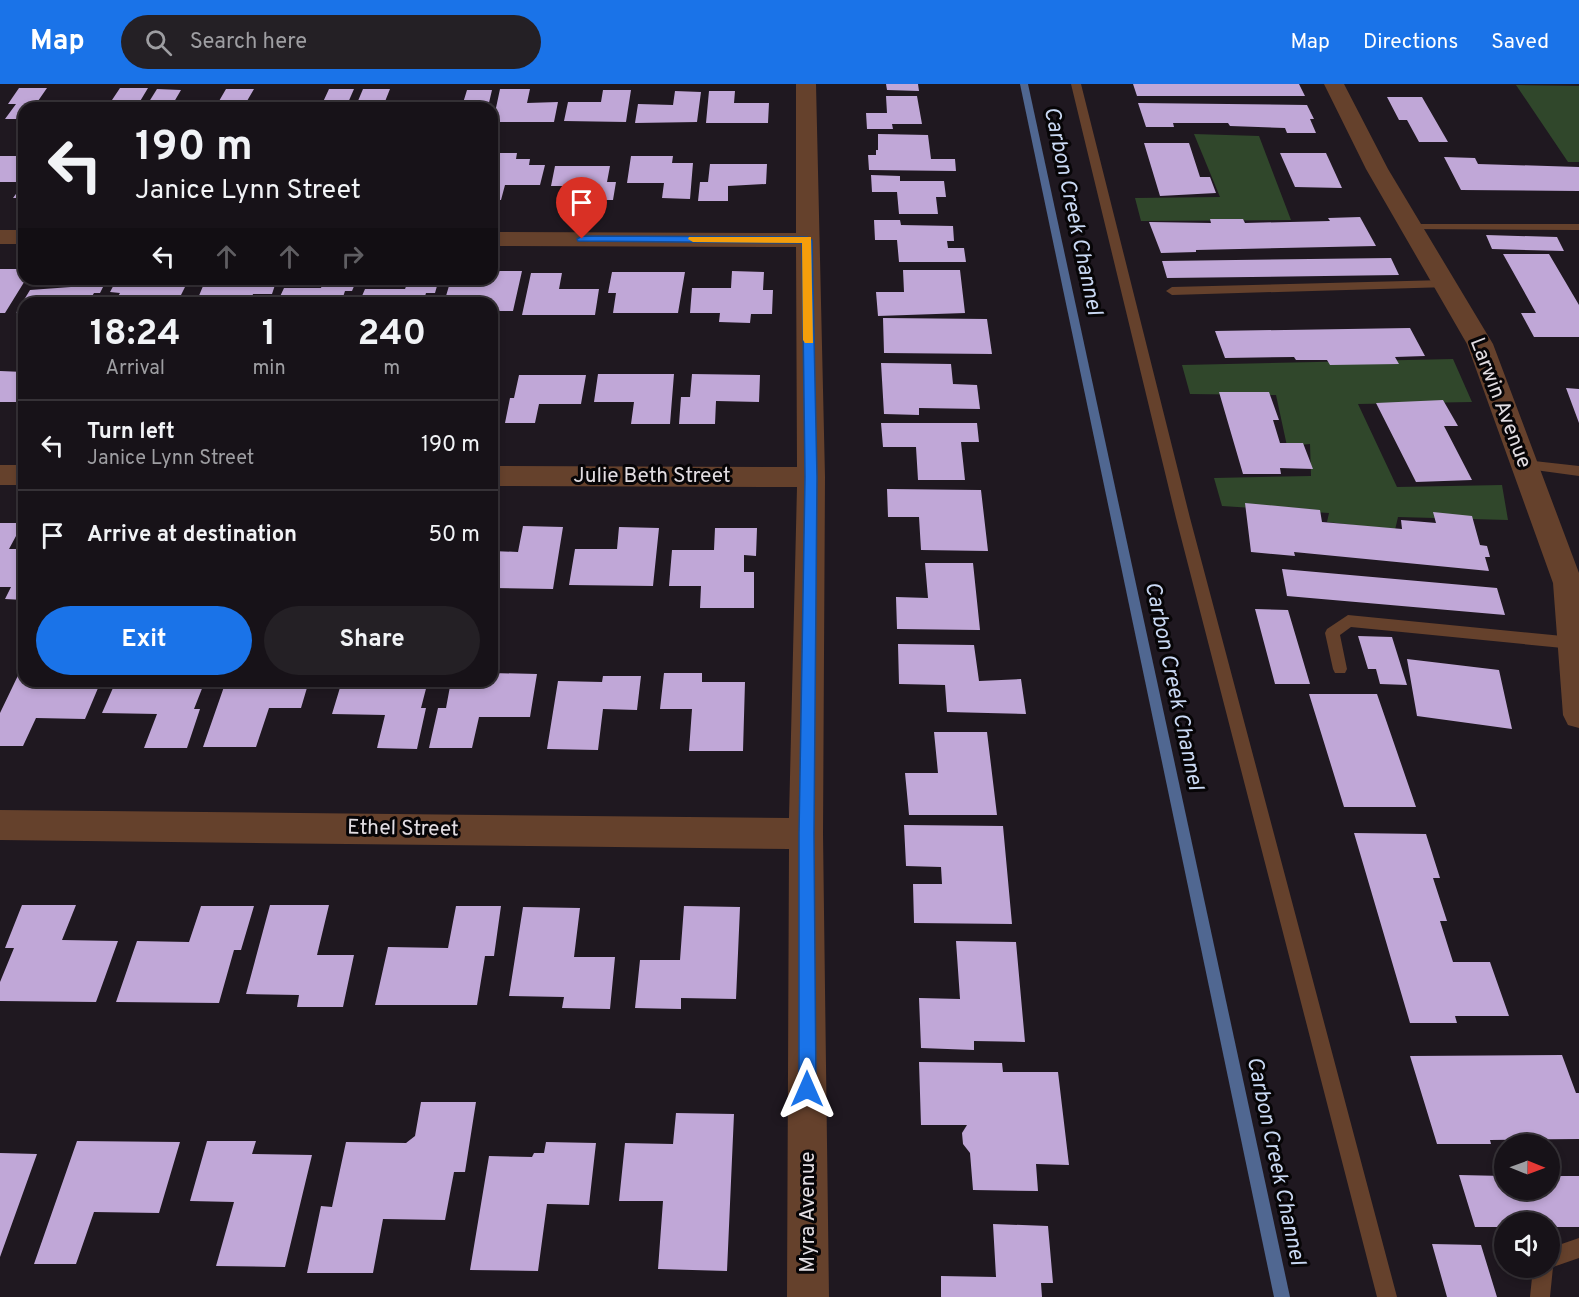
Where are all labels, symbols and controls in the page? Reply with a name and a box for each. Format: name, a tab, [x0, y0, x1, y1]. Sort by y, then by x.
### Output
search box	[121, 15, 541, 69]
text: Map	[30, 24, 85, 60]
icon: search	[142, 26, 175, 59]
text: Search here	[190, 29, 307, 56]
text: Map	[1290, 29, 1330, 56]
text: Directions	[1363, 29, 1458, 56]
text: Saved	[1491, 29, 1549, 56]
water label: Carbon Creek Channel	[1037, 104, 1108, 319]
text: 190 m	[135, 122, 253, 175]
icon: left	[36, 126, 114, 204]
text: Janice Lynn Street	[135, 174, 361, 208]
pin	[556, 177, 607, 239]
icon: arrive	[565, 186, 598, 219]
icon: left	[147, 240, 180, 273]
icon: ahead	[210, 240, 243, 273]
icon: ahead	[273, 240, 306, 273]
icon: right	[336, 240, 369, 273]
text: 18:24	[90, 312, 181, 358]
text: 1	[262, 312, 276, 358]
text: 240	[357, 312, 426, 358]
street label: Larwin Avenue	[1463, 334, 1537, 472]
text: Arrival	[105, 356, 165, 382]
text: min	[252, 356, 286, 382]
text: m	[383, 356, 400, 382]
text: Turn left	[87, 419, 175, 446]
icon: left	[36, 429, 69, 462]
text: 190 m	[421, 432, 480, 459]
text: Janice Lynn Street	[87, 446, 254, 472]
street label: Julie Beth Street	[573, 463, 731, 490]
icon: arrive	[36, 519, 69, 552]
text: Arrive at destination	[87, 522, 297, 549]
text: 50 m	[428, 522, 480, 549]
water label: Carbon Creek Channel	[1138, 579, 1209, 794]
button: Exit	[36, 606, 252, 675]
button: Share	[264, 606, 480, 675]
street label: Ethel Street	[347, 815, 459, 843]
water label: Carbon Creek Channel	[1240, 1054, 1311, 1269]
position arrow	[775, 1057, 839, 1121]
north arrow	[1494, 1134, 1560, 1200]
map controls	[1494, 1134, 1560, 1278]
street label: Myra Avenue	[795, 1151, 822, 1273]
button: sound	[1494, 1212, 1560, 1278]

